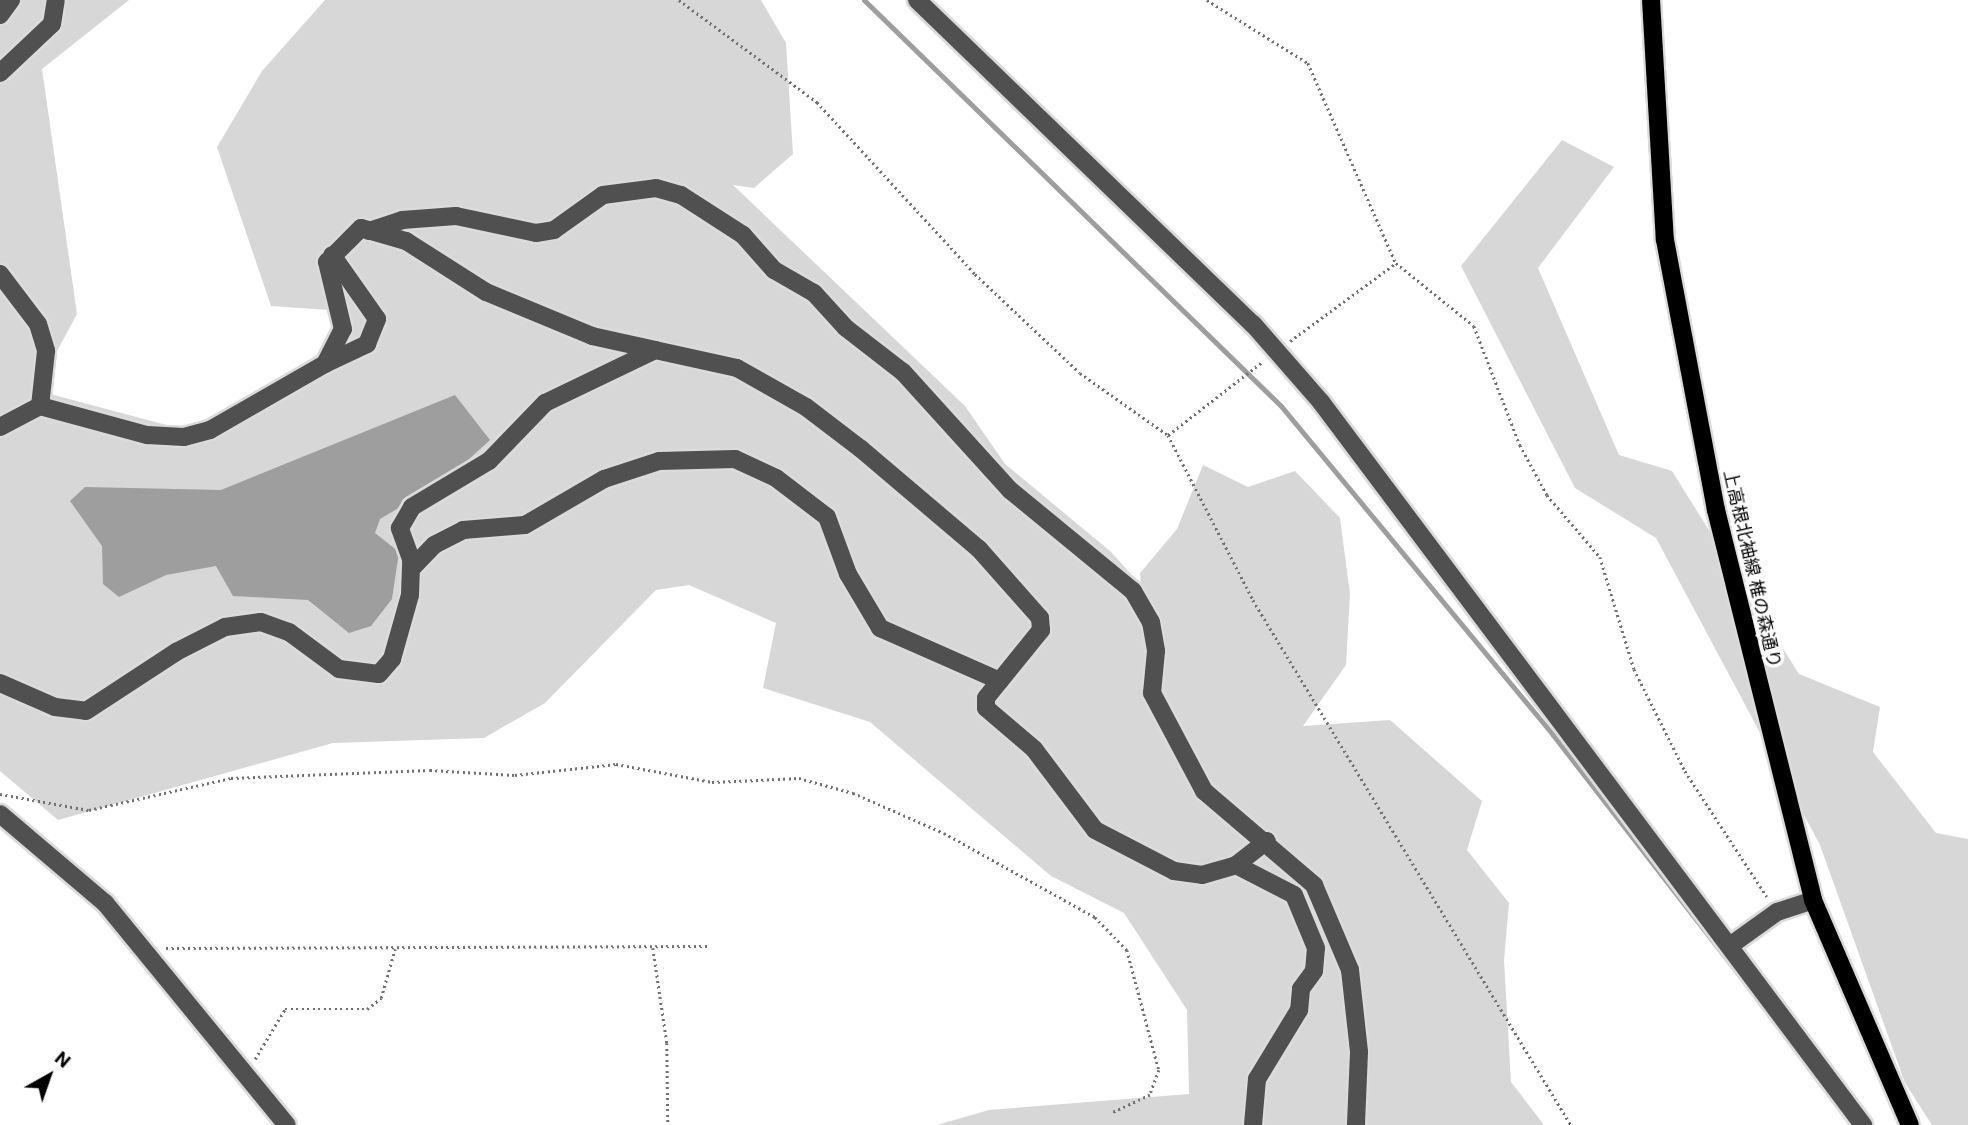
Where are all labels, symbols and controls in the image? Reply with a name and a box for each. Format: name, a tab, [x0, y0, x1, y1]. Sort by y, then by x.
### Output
street label: 上高根北袖線 椎の森通り	[1719, 468, 1785, 670]
north arrow	[14, 1041, 84, 1111]
text: N	[50, 1046, 75, 1073]

